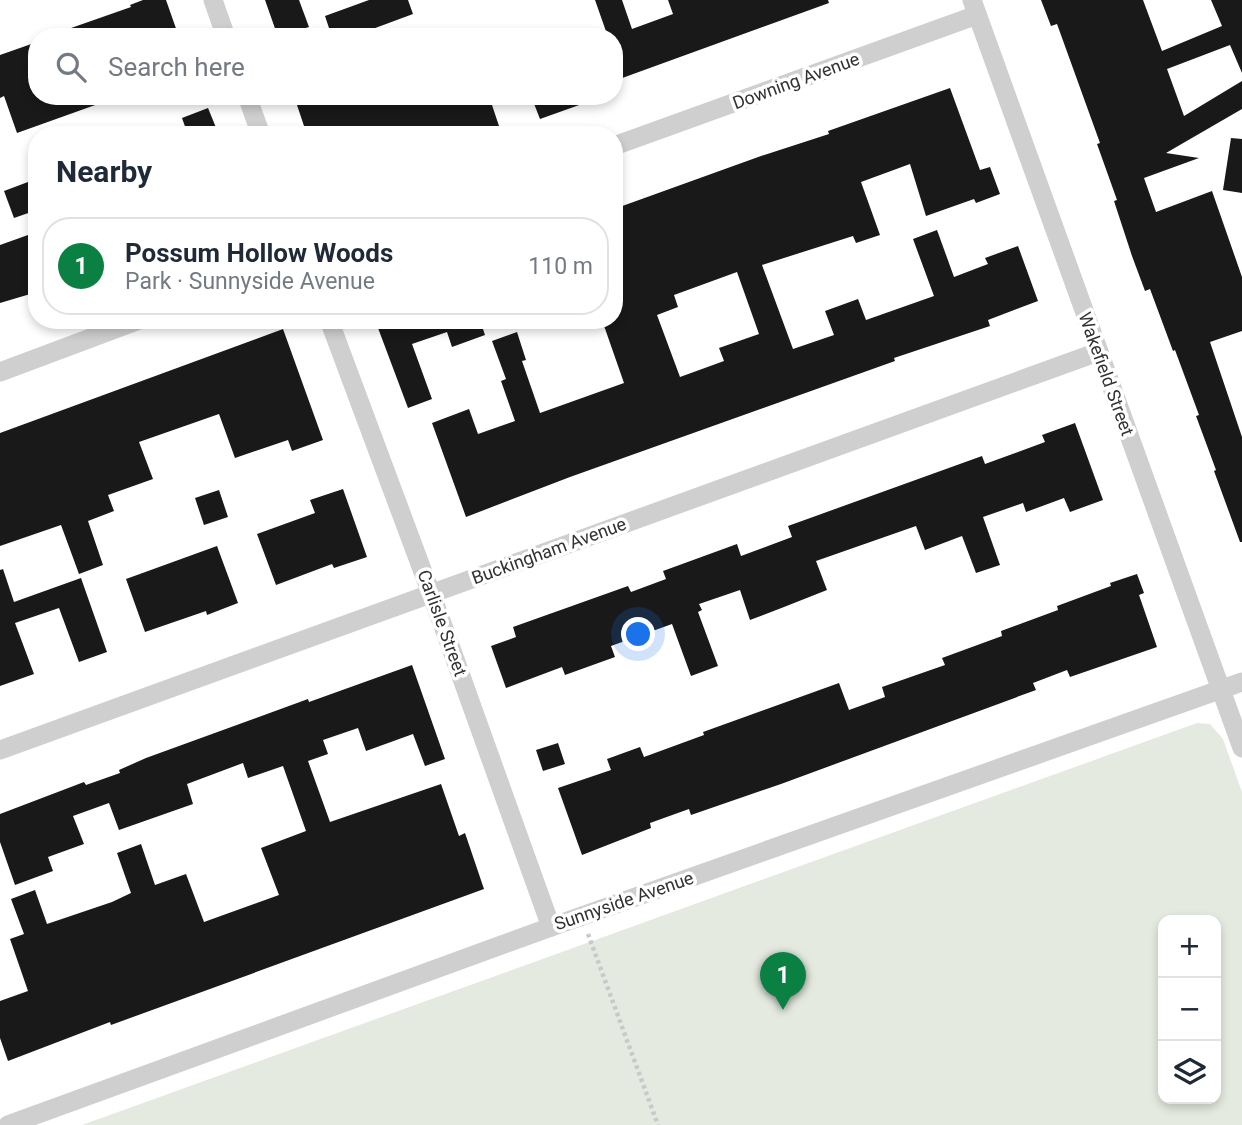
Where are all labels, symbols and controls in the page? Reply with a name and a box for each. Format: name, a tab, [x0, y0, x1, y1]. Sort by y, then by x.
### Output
search box	[28, 28, 623, 105]
icon: search	[52, 48, 90, 86]
street label: Downing Avenue	[730, 48, 862, 113]
text: Search here	[108, 52, 245, 82]
text: Nearby	[56, 154, 152, 189]
text: Possum Hollow Woods	[125, 238, 393, 268]
text: 1	[74, 253, 88, 280]
text: 110 m	[528, 253, 593, 280]
text: Park · Sunnyside Avenue	[125, 268, 375, 295]
street label: Wakefield Street	[1074, 309, 1139, 439]
street label: Buckingham Avenue	[469, 513, 629, 588]
street label: Carlisle Street	[414, 567, 471, 679]
your location	[621, 617, 655, 651]
street label: Sunnyside Avenue	[552, 867, 696, 934]
map controls	[1158, 915, 1221, 1104]
button: +	[1158, 915, 1221, 978]
pin: 1	[760, 952, 806, 1010]
button: −	[1158, 978, 1221, 1041]
button: layers	[1158, 1041, 1221, 1104]

